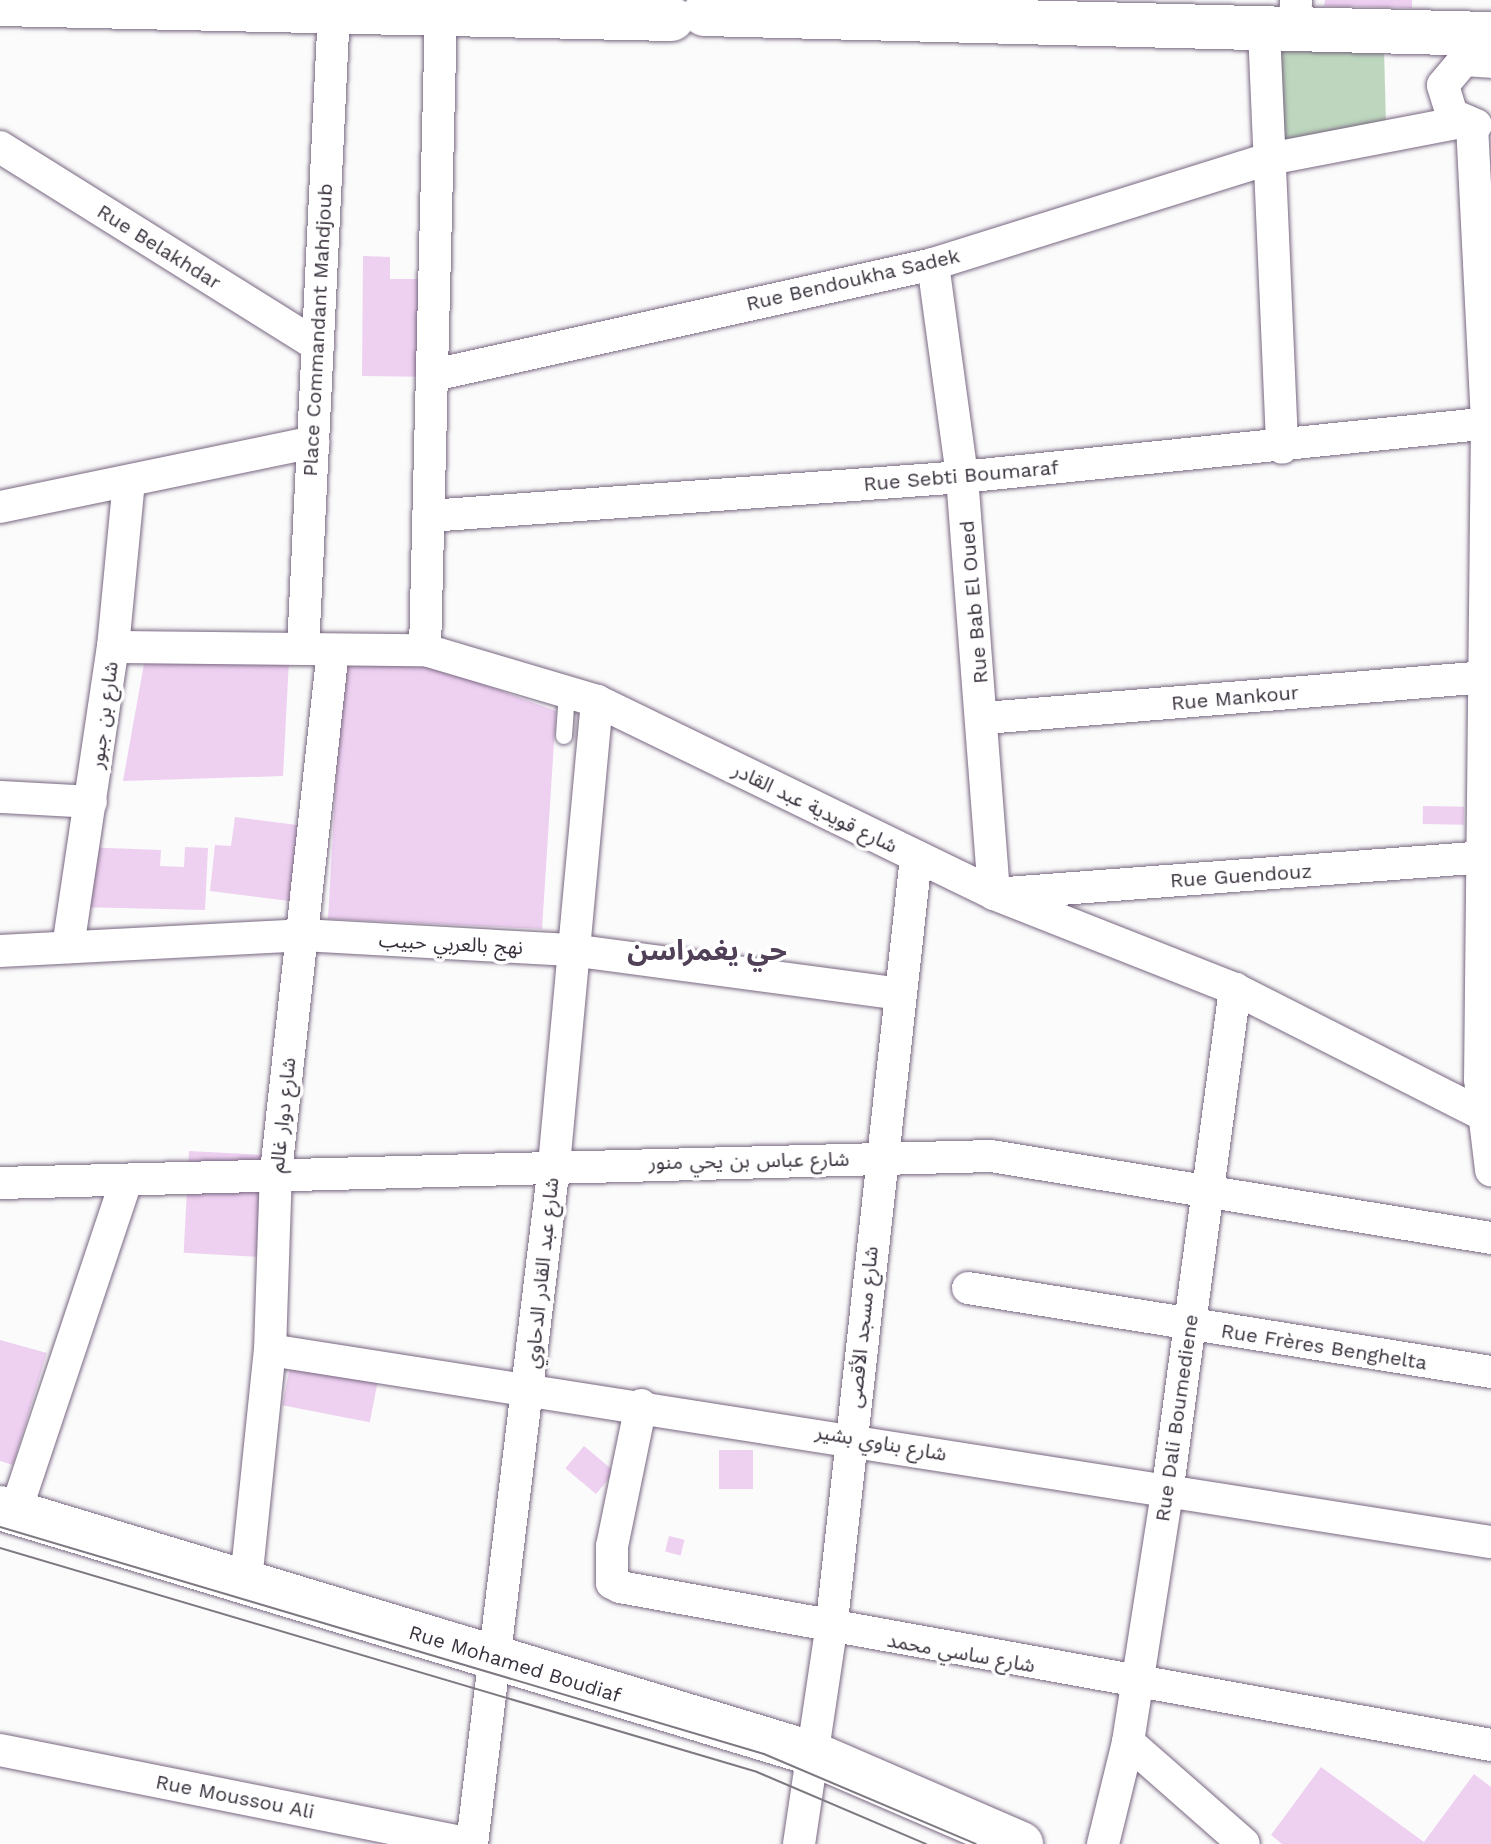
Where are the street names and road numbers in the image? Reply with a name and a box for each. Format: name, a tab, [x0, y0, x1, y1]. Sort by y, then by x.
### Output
street label: Place Commandant Mahdjoub	[298, 183, 338, 477]
street label: Rue Belakhdar	[93, 199, 225, 295]
street label: Rue Bendoukha Sadek	[744, 244, 962, 316]
street label: Rue Sebti Boumaraf	[862, 456, 1060, 496]
street label: Rue Bab El Oued	[955, 519, 993, 685]
street label: شارع بن جبور	[85, 660, 123, 770]
street label: Rue Mankour	[1170, 680, 1300, 716]
street label: شارع قويدية عبد القادر	[729, 758, 901, 858]
street label: Rue Guendouz	[1169, 859, 1313, 893]
street label: نهج بالعربي حبيب	[378, 928, 524, 960]
street label: شارع دوار غالم	[265, 1056, 301, 1174]
street label: شارع عباس بن يحي منور	[648, 1147, 850, 1175]
street label: شارع عبد القادر الدحاوي	[520, 1176, 564, 1370]
street label: شارع مسجد الأقصى	[843, 1245, 883, 1409]
street label: Rue Dali Boumediene	[1151, 1313, 1203, 1523]
street label: Rue Frères Benghelta	[1219, 1319, 1429, 1375]
street label: شارع بناوي بشير	[814, 1420, 948, 1466]
street label: Rue Mohamed Boudiaf	[406, 1620, 624, 1708]
street label: شارع ساسي محمد	[885, 1628, 1037, 1678]
street label: Rue Moussou Ali	[153, 1770, 317, 1824]

